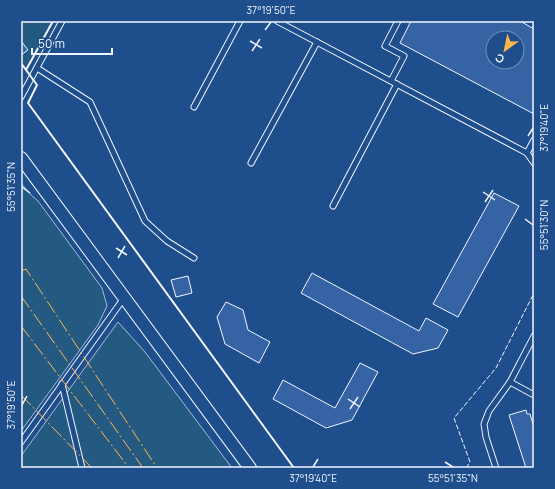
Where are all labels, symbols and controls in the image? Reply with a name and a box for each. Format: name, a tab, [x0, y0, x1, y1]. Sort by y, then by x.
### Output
text: 37°19'50"E	[247, 3, 296, 17]
scale bar	[32, 30, 112, 56]
north arrow	[485, 30, 525, 70]
text: 50 m	[38, 35, 65, 52]
text: С	[492, 50, 507, 67]
text: 37°19'40"E	[537, 104, 551, 152]
text: 55°51'35"N	[4, 162, 18, 212]
text: 55°51'30"N	[537, 200, 551, 250]
text: 37°19'50"E	[4, 380, 18, 429]
text: 37°19'40"E	[289, 471, 337, 485]
text: 55°51'35"N	[428, 471, 478, 485]

